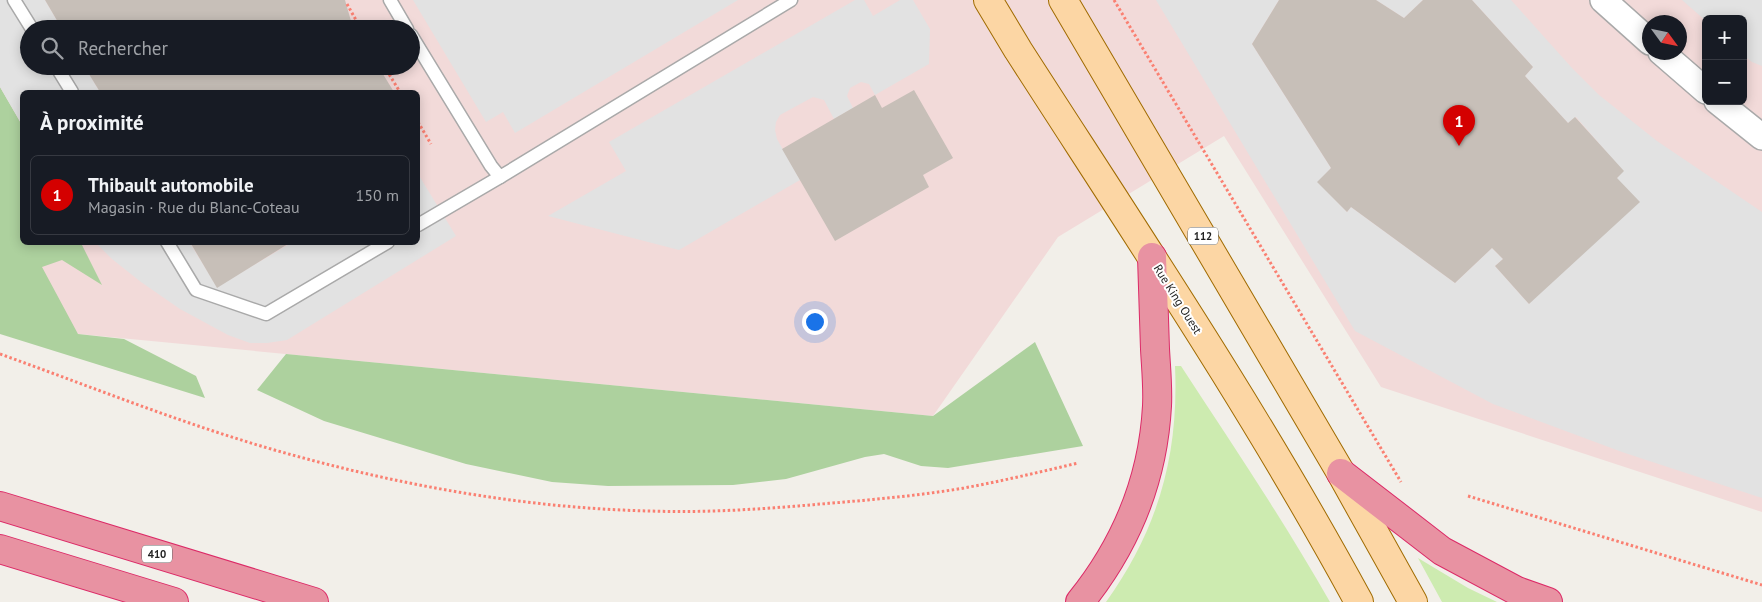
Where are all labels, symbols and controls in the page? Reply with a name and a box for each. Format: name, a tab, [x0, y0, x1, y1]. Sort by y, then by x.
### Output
north arrow	[1642, 15, 1687, 60]
map controls	[1702, 15, 1747, 105]
button: +	[1702, 15, 1747, 60]
search box	[20, 20, 420, 75]
icon: search	[38, 34, 66, 62]
text: Rechercher	[78, 36, 168, 60]
button: −	[1702, 60, 1747, 105]
pin: 1	[1443, 105, 1475, 146]
text: À proximité	[40, 109, 144, 136]
text: Thibault automobile	[88, 173, 254, 197]
text: 1	[52, 185, 62, 205]
text: 150 m	[356, 185, 399, 205]
text: Magasin · Rue du Blanc-Coteau	[88, 197, 300, 217]
road number: 112	[1188, 228, 1218, 245]
street label: Rue King Ouest	[1151, 261, 1205, 337]
your location	[802, 309, 828, 335]
road number: 410	[142, 546, 172, 562]

